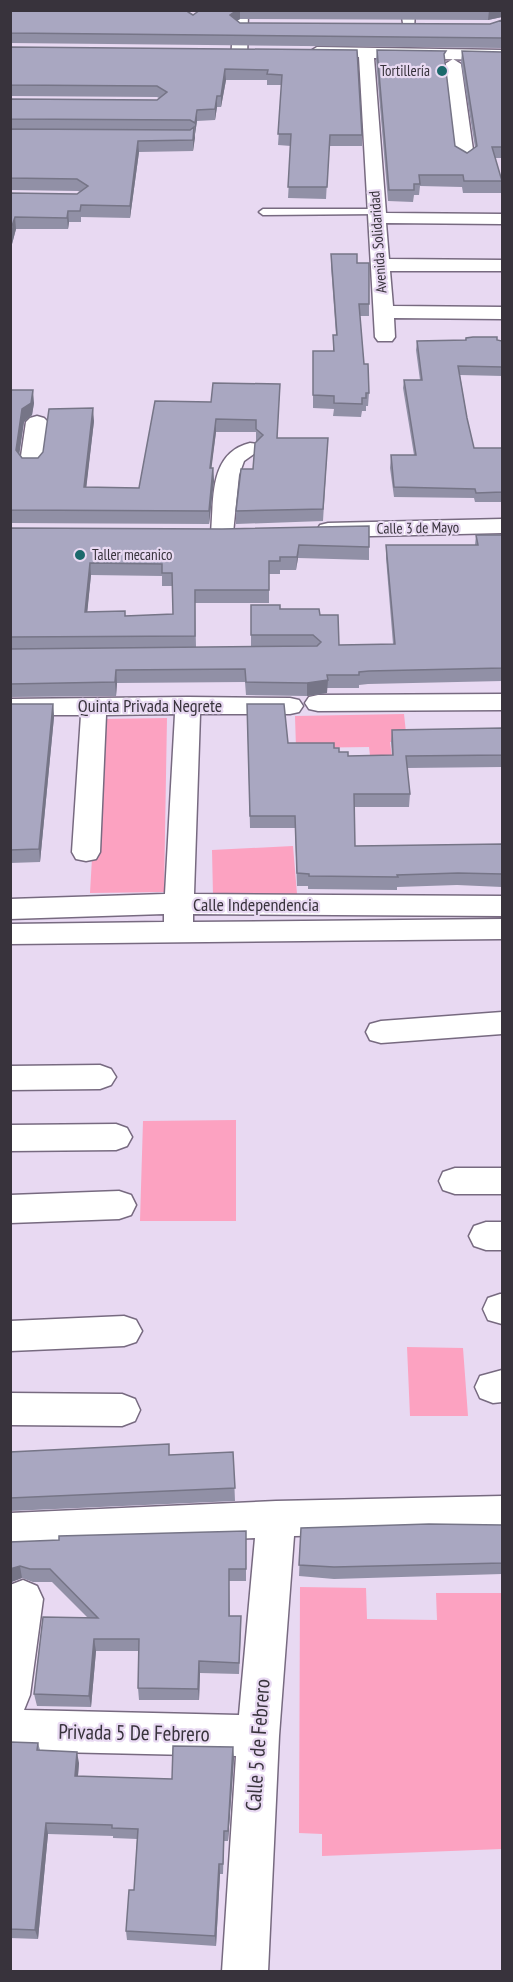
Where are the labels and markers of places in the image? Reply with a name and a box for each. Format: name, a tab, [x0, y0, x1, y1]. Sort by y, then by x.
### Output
place label: Tortillería	[380, 61, 430, 80]
marker: Tortillería	[435, 64, 449, 78]
place label: Taller mecanico	[92, 545, 173, 564]
marker: Taller mecanico	[73, 548, 87, 562]

